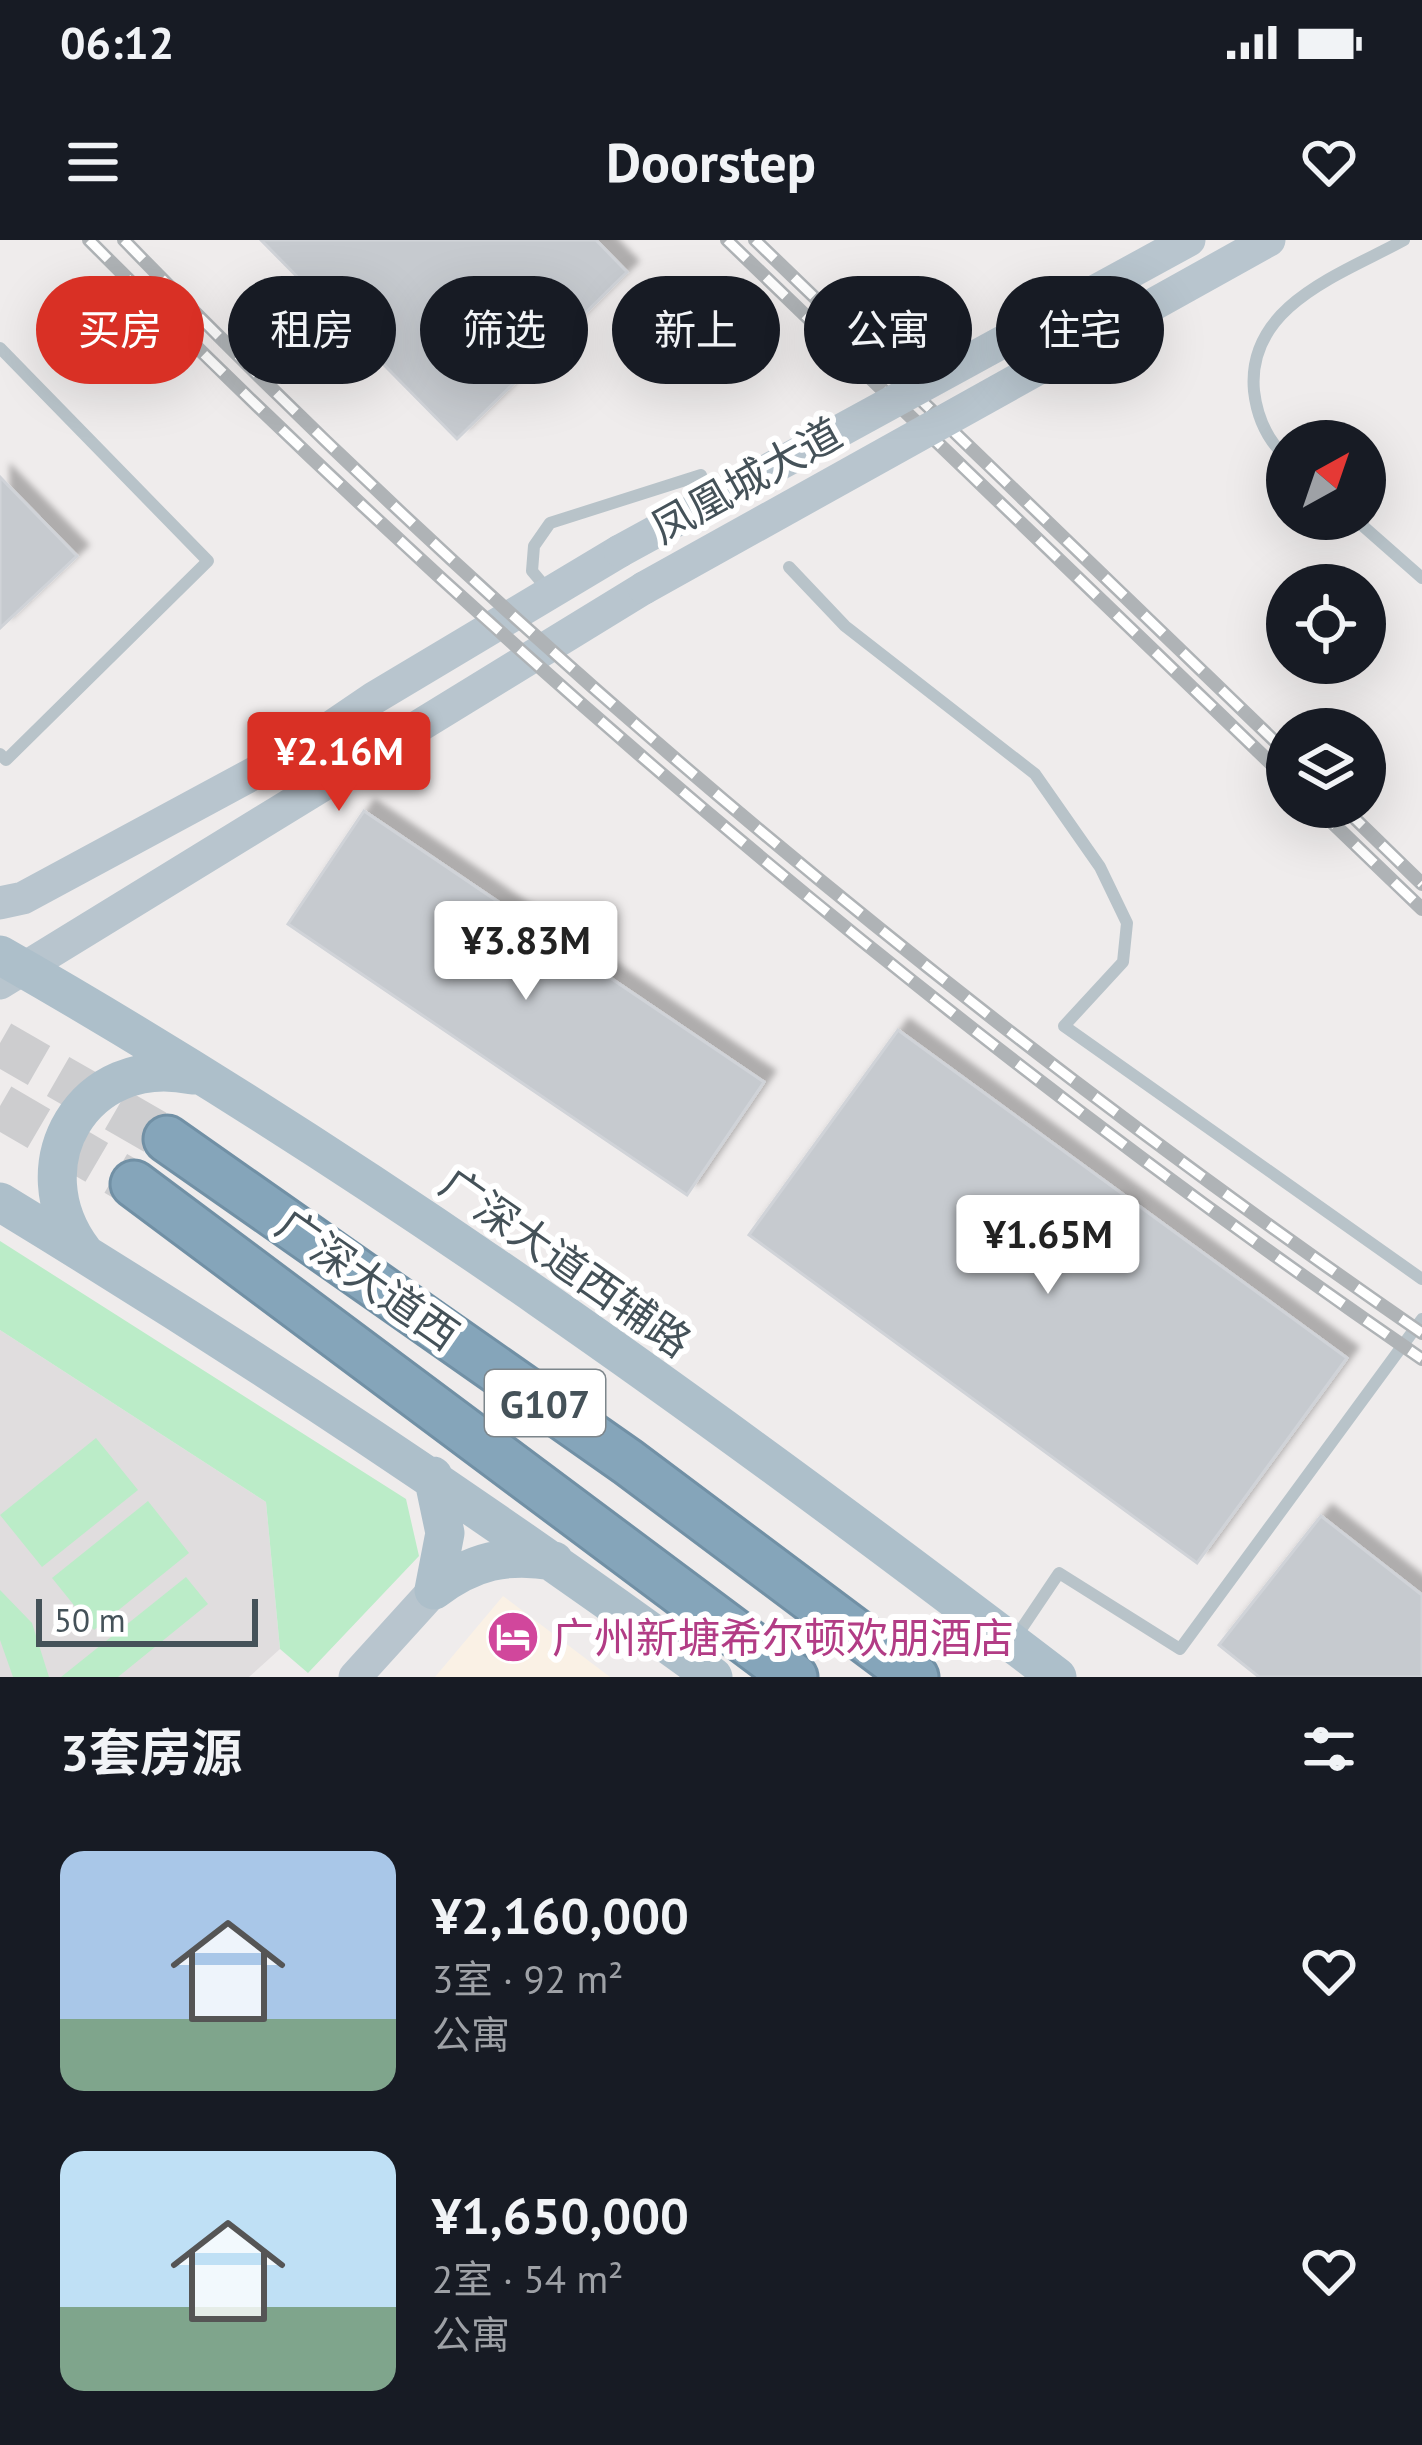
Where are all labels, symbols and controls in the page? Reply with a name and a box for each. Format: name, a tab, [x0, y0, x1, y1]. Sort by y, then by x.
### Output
text: 06:12	[60, 13, 174, 71]
text: Doorstep	[606, 127, 816, 197]
icon: menu	[60, 129, 126, 195]
icon: heart	[1296, 129, 1362, 195]
chip: 买房	[36, 276, 204, 384]
chip: 租房	[228, 276, 396, 384]
chip: 筛选	[420, 276, 588, 384]
chip: 新上	[612, 276, 780, 384]
chip: 公寓	[804, 276, 972, 384]
chip: 住宅	[996, 276, 1164, 384]
street label: 凤凰城大道	[641, 405, 851, 555]
north arrow	[1266, 420, 1386, 540]
map controls	[1266, 420, 1386, 828]
button: locate	[1266, 564, 1386, 684]
button: layers	[1266, 708, 1386, 828]
pin: ¥2.16M	[241, 712, 437, 814]
text: ¥2.16M	[274, 725, 404, 776]
pin: ¥3.83M	[428, 901, 624, 1003]
text: ¥3.83M	[461, 914, 591, 965]
street label: 广深大道西辅路	[430, 1155, 702, 1369]
pin: ¥1.65M	[950, 1195, 1146, 1297]
street label: 广深大道西	[266, 1196, 470, 1362]
text: ¥1.65M	[983, 1208, 1113, 1259]
road number: G107	[485, 1370, 605, 1436]
scale bar	[36, 1593, 258, 1646]
text: 50 m	[54, 1598, 126, 1641]
hotel icon: 广州新塘希尔顿欢朋酒店	[485, 1609, 541, 1665]
place label: 广州新塘希尔顿欢朋酒店	[552, 1610, 1014, 1665]
icon: filters	[1296, 1716, 1362, 1782]
text: 3套房源	[60, 1719, 242, 1785]
text: ¥2,160,000	[432, 1882, 689, 1948]
icon: home	[156, 1899, 300, 2043]
icon: heart	[1296, 1938, 1362, 2004]
text: 3室 · 92 m²	[432, 1953, 623, 2004]
text: 公寓	[432, 2009, 510, 2060]
text: ¥1,650,000	[432, 2182, 689, 2248]
icon: home	[156, 2199, 300, 2343]
icon: heart	[1296, 2238, 1362, 2304]
text: 2室 · 54 m²	[432, 2253, 623, 2304]
text: 公寓	[432, 2309, 510, 2360]

